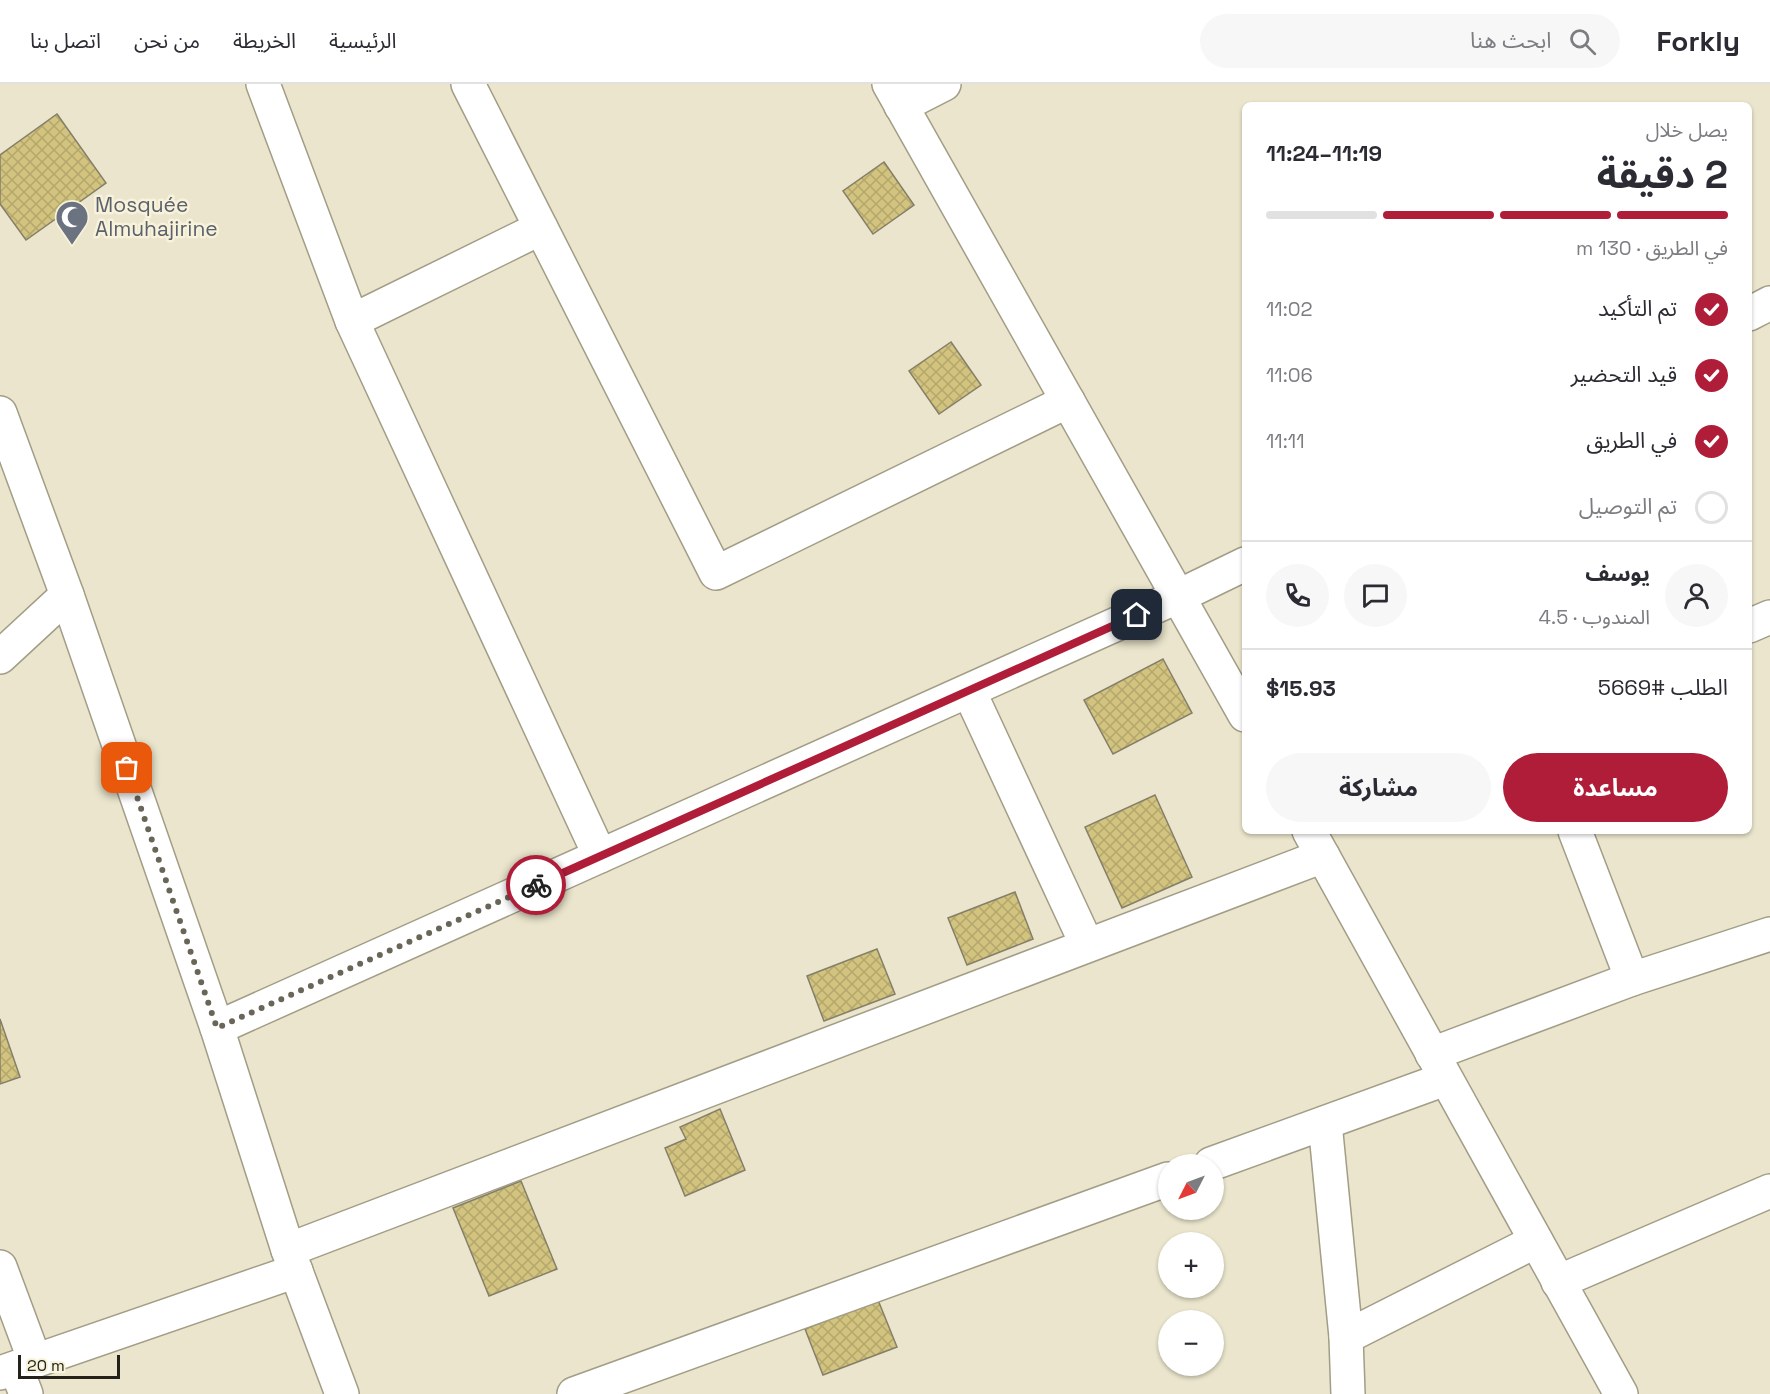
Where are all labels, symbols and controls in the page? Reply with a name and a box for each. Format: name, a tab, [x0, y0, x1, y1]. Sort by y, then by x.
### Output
search box	[1200, 14, 1620, 68]
text: Forkly	[1656, 23, 1740, 59]
icon: search	[1566, 25, 1599, 58]
text: ابحث هنا	[1470, 26, 1551, 54]
text: اتصل بنا	[30, 27, 101, 54]
text: من نحن	[134, 27, 200, 54]
text: الخريطة	[233, 27, 296, 54]
text: الرئيسية	[329, 27, 396, 54]
text: يصل خلال	[1646, 117, 1728, 143]
text: 11:19–11:24	[1266, 139, 1382, 167]
text: 2 دقيقة	[1597, 150, 1728, 199]
place label: Mosquée Almuhajirine	[95, 191, 218, 242]
mosque icon: Mosquée Almuhajirine	[54, 199, 90, 246]
text: في الطريق · 130 m	[1576, 235, 1728, 261]
icon: check	[1695, 293, 1728, 326]
text: تم التأكيد	[1598, 294, 1677, 322]
text: 11:02	[1266, 296, 1313, 322]
icon: check	[1695, 359, 1728, 392]
text: قيد التحضير	[1571, 360, 1677, 388]
text: 11:06	[1266, 362, 1313, 388]
icon: check	[1695, 425, 1728, 458]
text: في الطريق	[1586, 426, 1677, 454]
text: 11:11	[1266, 428, 1305, 454]
text: تم التوصيل	[1579, 492, 1677, 520]
text: يوسف	[1585, 559, 1650, 587]
button: phone	[1266, 564, 1329, 627]
button: chat	[1344, 564, 1407, 627]
button: person	[1665, 564, 1728, 627]
pin	[1111, 589, 1162, 640]
icon: home	[1120, 598, 1153, 631]
text: المندوب · 4.5	[1539, 604, 1650, 630]
text: الطلب #5669	[1598, 673, 1728, 701]
text: $15.93	[1266, 674, 1336, 702]
pin	[101, 742, 152, 793]
icon: bag	[110, 751, 143, 784]
button: مشاركة	[1266, 753, 1491, 822]
button: مساعدة	[1503, 753, 1728, 822]
courier	[506, 855, 566, 915]
icon: bike	[520, 869, 553, 902]
north arrow	[1158, 1154, 1224, 1220]
map controls	[1158, 1154, 1224, 1376]
button: +	[1158, 1232, 1224, 1298]
button: −	[1158, 1310, 1224, 1376]
scale bar	[18, 1352, 120, 1380]
text: 20 m	[27, 1355, 65, 1376]

